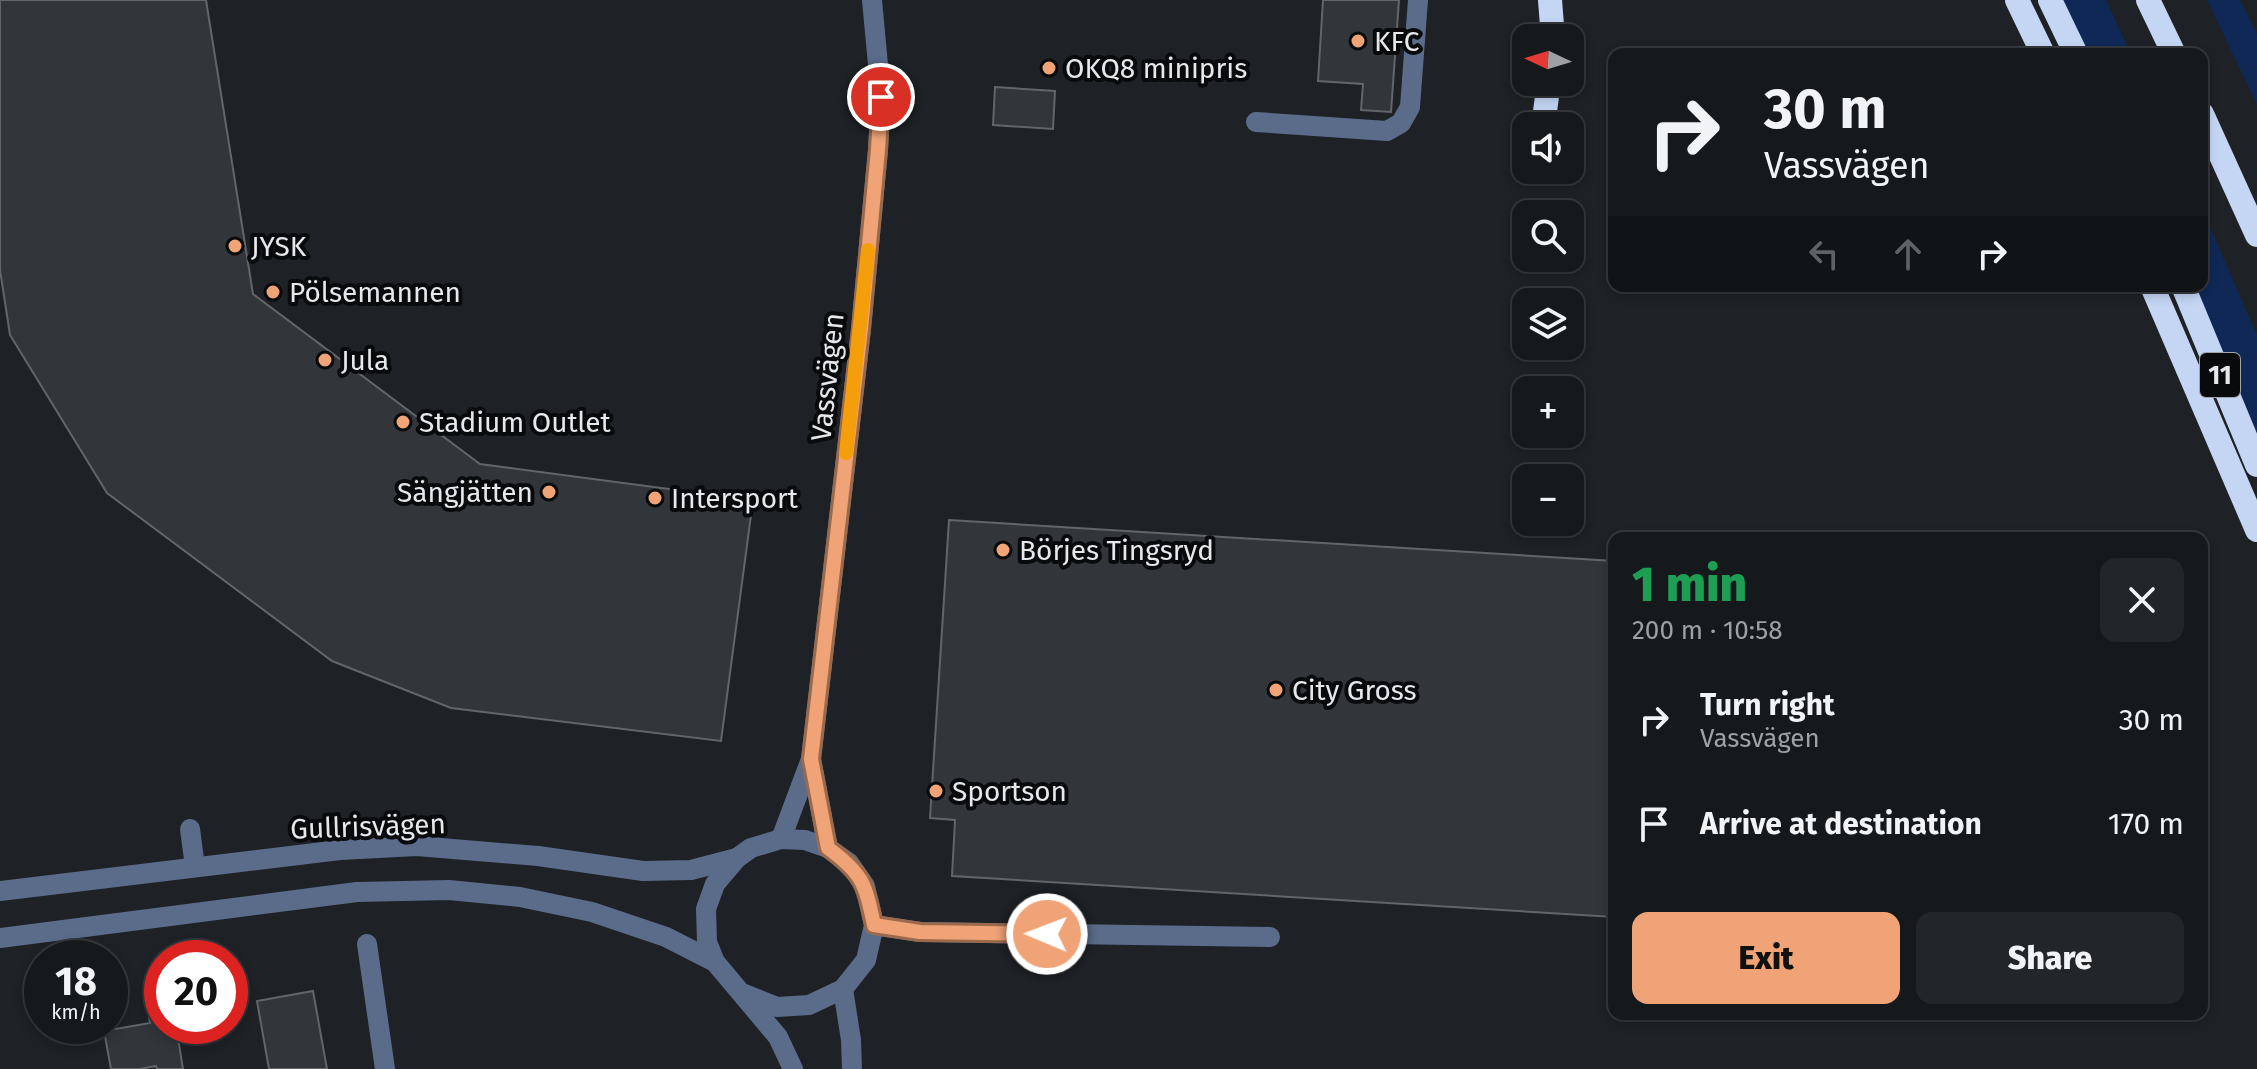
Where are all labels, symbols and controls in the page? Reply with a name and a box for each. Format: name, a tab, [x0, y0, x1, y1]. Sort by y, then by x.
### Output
north arrow	[1512, 24, 1584, 96]
map controls	[1512, 24, 1584, 536]
place label: KFC	[1374, 25, 1420, 58]
marker: KFC	[1349, 32, 1367, 50]
place label: OKQ8 minipris	[1065, 52, 1247, 85]
marker: OKQ8 minipris	[1040, 59, 1058, 77]
pin	[847, 63, 915, 131]
icon: arrive	[859, 75, 903, 119]
text: 30 m	[1764, 76, 1886, 143]
icon: right	[1632, 80, 1736, 184]
button: sound	[1512, 112, 1584, 184]
text: Vassvägen	[1764, 144, 1930, 188]
button: search	[1512, 200, 1584, 272]
place label: JYSK	[251, 230, 307, 263]
icon: left	[1802, 232, 1846, 276]
icon: ahead	[1886, 232, 1930, 276]
icon: right	[1970, 232, 2014, 276]
marker: JYSK	[226, 237, 244, 255]
place label: Pölsemannen	[289, 276, 461, 309]
marker: Pölsemannen	[264, 283, 282, 301]
button: layers	[1512, 288, 1584, 360]
street label: Vassvägen	[804, 311, 851, 443]
place label: Jula	[341, 344, 389, 377]
marker: Jula	[316, 351, 334, 369]
road number: 11	[2200, 353, 2240, 397]
button: +	[1512, 376, 1584, 448]
place label: Stadium Outlet	[419, 406, 612, 439]
marker: Stadium Outlet	[394, 413, 412, 431]
button: −	[1512, 464, 1584, 536]
place label: Sängjätten	[397, 476, 533, 509]
place label: Intersport	[671, 482, 799, 515]
marker: Sängjätten	[540, 483, 558, 501]
marker: Intersport	[646, 489, 664, 507]
place label: Börjes Tingsryd	[1019, 534, 1214, 567]
marker: Börjes Tingsryd	[994, 541, 1012, 559]
text: 1 min	[1632, 556, 1747, 614]
button: close	[2100, 558, 2184, 642]
text: 200 m · 10:58	[1632, 615, 1783, 646]
place label: City Gross	[1292, 674, 1417, 707]
marker: City Gross	[1267, 681, 1285, 699]
text: Turn right	[1700, 687, 1835, 723]
icon: right	[1632, 698, 1676, 742]
text: 30 m	[2119, 702, 2184, 738]
text: Vassvägen	[1700, 723, 1820, 754]
place label: Sportson	[952, 775, 1067, 808]
marker: Sportson	[927, 782, 945, 800]
icon: arrive	[1632, 802, 1676, 846]
text: Arrive at destination	[1700, 806, 1982, 842]
text: 170 m	[2108, 806, 2184, 842]
street label: Gullrisvägen	[290, 807, 446, 846]
position arrow	[1005, 892, 1089, 976]
button: Exit	[1632, 912, 1900, 1004]
button: Share	[1916, 912, 2184, 1004]
speed limit sign: 20	[144, 940, 248, 1044]
text: 18	[55, 958, 97, 1006]
text: km/h	[51, 1000, 101, 1024]

